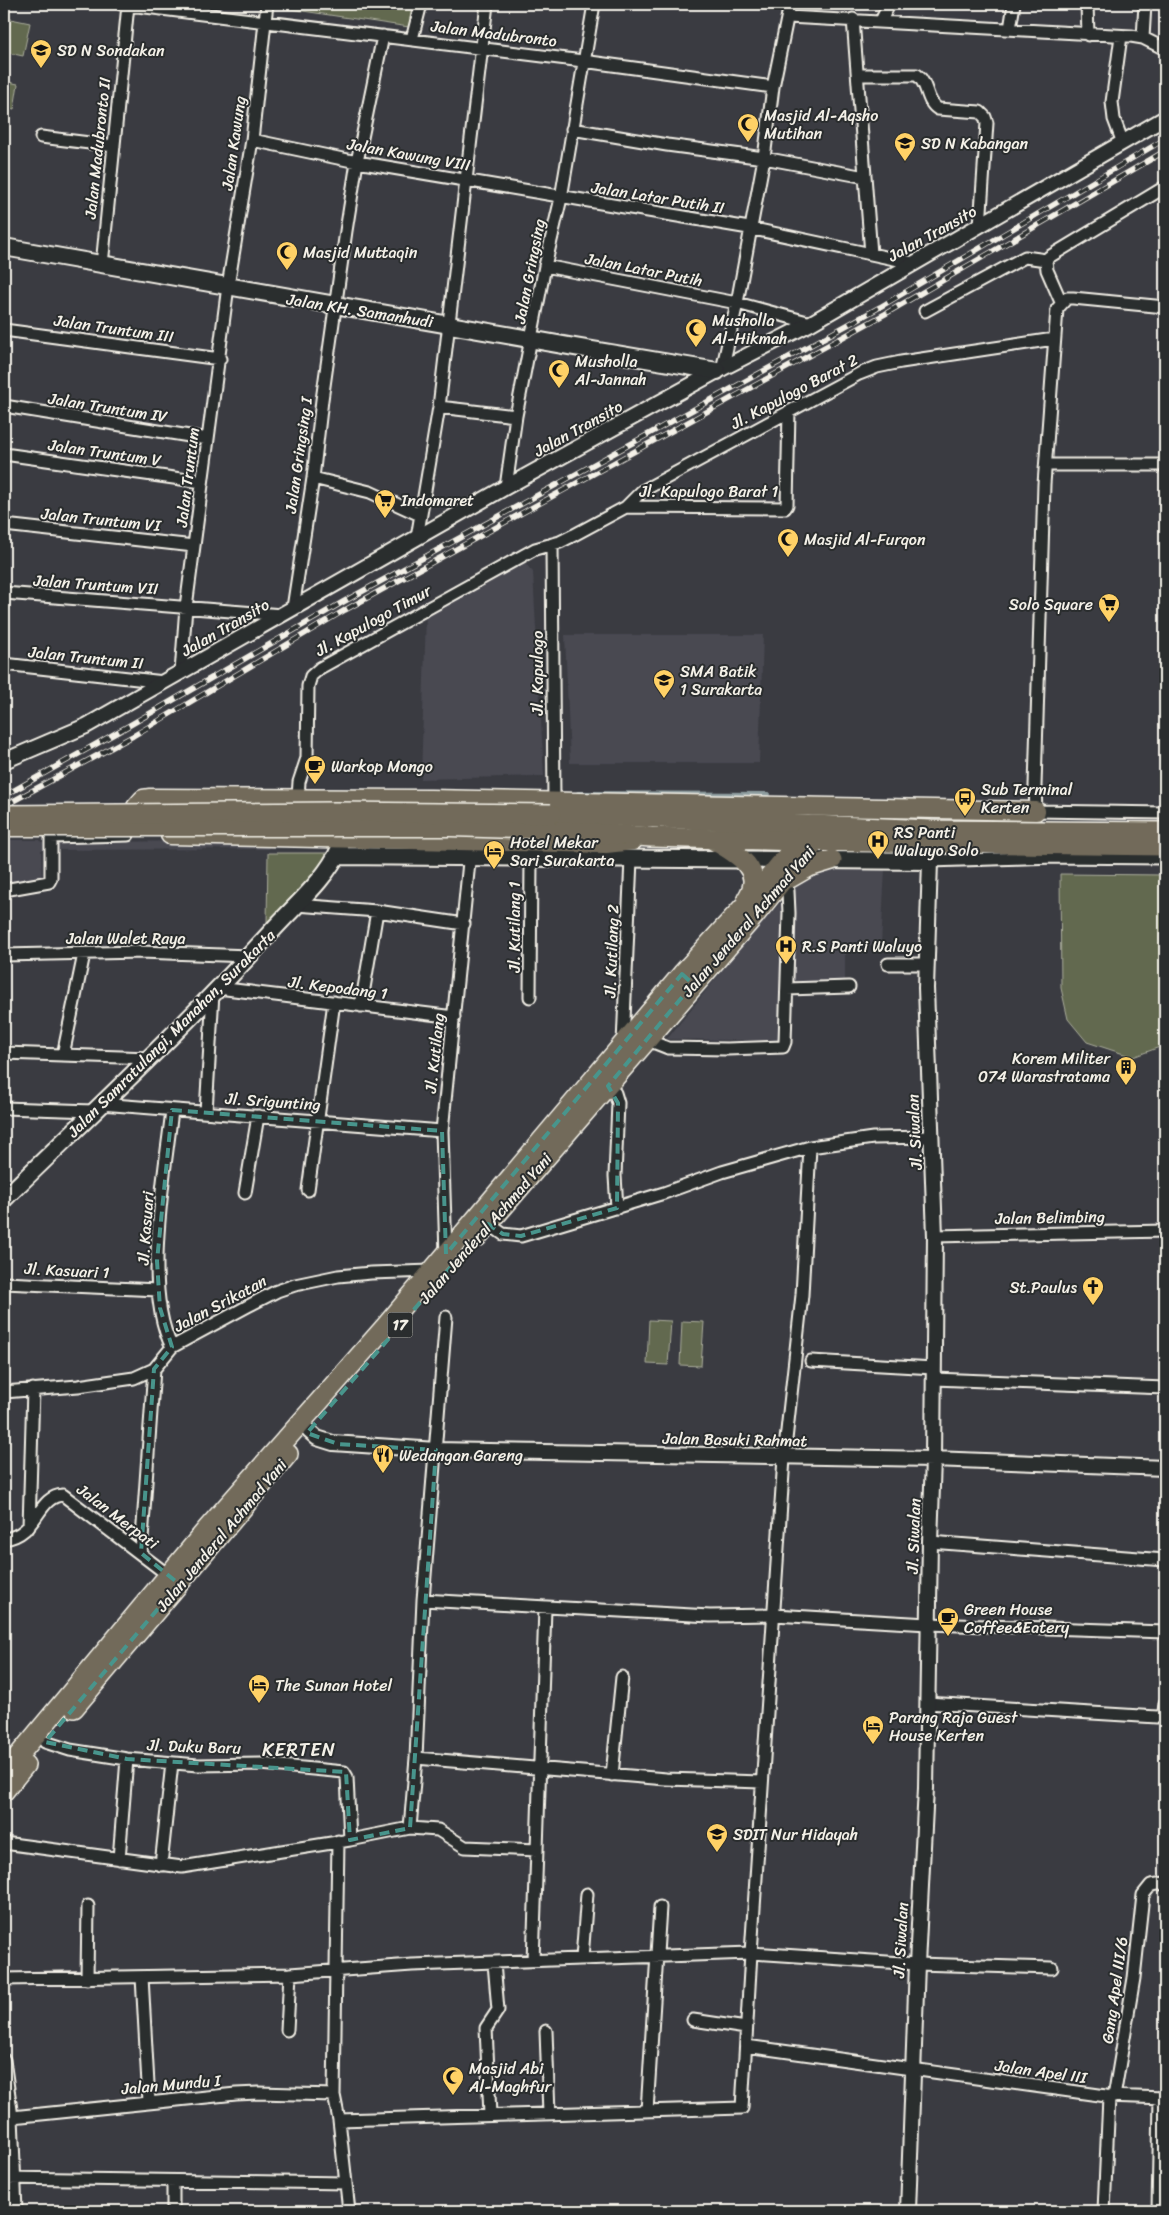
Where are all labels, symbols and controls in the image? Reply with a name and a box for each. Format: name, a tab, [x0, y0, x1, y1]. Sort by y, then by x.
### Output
street label: Jalan Madubronto	[428, 11, 559, 56]
place label: SD N Sondakan	[57, 36, 165, 65]
school or university icon: SD N Sondakan	[29, 38, 53, 69]
street label: Jalan Madubronto II	[76, 76, 119, 221]
street label: Jalan Kawung	[212, 94, 254, 193]
place label: Masjid Al-Aqsho Mutihan	[764, 101, 878, 148]
mosque icon: Masjid Al-Aqsho Mutihan	[736, 112, 760, 143]
street label: Jalan Kawung VIII	[344, 129, 473, 180]
place label: SD N Kabangan	[921, 129, 1028, 158]
school or university icon: SD N Kabangan	[893, 131, 917, 162]
street label: Jalan Latar Putih II	[588, 172, 727, 222]
street label: Jalan Transito	[881, 197, 982, 270]
street label: Jalan Gringsing	[505, 216, 554, 327]
place label: Masjid Muttaqin	[303, 238, 418, 267]
mosque icon: Masjid Muttaqin	[275, 240, 299, 271]
street label: Jalan Latar Putih	[582, 244, 705, 295]
street label: Jalan KH. Samanhudi	[284, 284, 436, 336]
street label: Jalan Truntum III	[51, 306, 176, 351]
place label: Musholla Al-Hikmah	[711, 306, 787, 353]
mosque icon: Musholla Al-Hikmah	[684, 317, 708, 348]
street label: Jl. Kapulogo Barat 2	[724, 345, 863, 438]
place label: Musholla Al-Jannah	[574, 347, 647, 394]
mosque icon: Musholla Al-Jannah	[547, 358, 571, 389]
street label: Jalan Truntum IV	[45, 384, 170, 431]
street label: Jalan Transito	[527, 392, 628, 465]
street label: Jalan Gringsing I	[276, 394, 321, 516]
street label: Jalan Truntum	[167, 426, 208, 529]
street label: Jalan Truntum V	[46, 430, 164, 475]
street label: Jl. Kapulogo Barat 1	[639, 477, 779, 506]
place label: Indomaret	[400, 486, 474, 515]
supermarket icon: Indomaret	[373, 488, 397, 519]
street label: Jalan Truntum VI	[39, 499, 164, 540]
place label: Masjid Al-Furqon	[804, 525, 926, 554]
mosque icon: Masjid Al-Furqon	[776, 527, 800, 558]
street label: Jalan Truntum VII	[32, 566, 159, 603]
street label: Jl. Kapulogo Timur	[309, 576, 438, 665]
street label: Jalan Transito	[175, 590, 275, 665]
place label: Solo Square	[1009, 590, 1093, 619]
supermarket icon: Solo Square	[1097, 592, 1121, 623]
street label: Jl. Kapulogo	[523, 631, 552, 716]
street label: Jalan Truntum II	[26, 637, 145, 678]
place label: SMA Batik 1 Surakarta	[680, 657, 762, 704]
school or university icon: SMA Batik 1 Surakarta	[652, 668, 676, 699]
place label: Warkop Mongo	[331, 752, 433, 781]
cafe icon: Warkop Mongo	[303, 754, 327, 785]
place label: Sub Terminal Kerten	[981, 775, 1073, 822]
bus stop icon: Sub Terminal Kerten	[953, 786, 977, 817]
place label: RS Panti Waluyo Solo	[894, 818, 979, 865]
place label: Hotel Mekar Sari Surakarta	[510, 828, 615, 875]
hospital icon: RS Panti Waluyo Solo	[866, 829, 890, 860]
hotel icon: Hotel Mekar Sari Surakarta	[482, 839, 506, 870]
street label: Jalan Jenderal Achmad Yani	[674, 839, 823, 1004]
street label: Jl. Kutilang 1	[500, 881, 529, 974]
street label: Jl. Kutilang 2	[595, 904, 628, 999]
street label: Jalan Samratulangi, Manahan, Surakarta	[59, 921, 283, 1145]
street label: Jalan Walet Raya	[65, 924, 186, 953]
place label: R.S Panti Waluyo	[802, 932, 922, 961]
hospital icon: R.S Panti Waluyo	[774, 934, 798, 965]
street label: Jl. Kepodang 1	[286, 967, 389, 1008]
street label: Jl. Kutilang	[416, 1012, 453, 1095]
place label: Korem Militer 074 Warastratama	[978, 1044, 1111, 1091]
building icon: Korem Militer 074 Warastratama	[1114, 1055, 1138, 1086]
street label: Jl. Srigunting	[223, 1084, 322, 1119]
street label: Jl. Siwalan	[898, 1093, 931, 1172]
street label: Jalan Jenderal Achmad Yani	[411, 1146, 560, 1311]
street label: Jl. Kasuari	[128, 1190, 163, 1267]
street label: Jalan Belimbing	[994, 1202, 1105, 1233]
street label: Jl. Kasuari 1	[23, 1254, 110, 1287]
street label: Jalan Srikatan	[167, 1267, 272, 1341]
place label: St.Paulus	[1009, 1273, 1077, 1302]
church icon: St.Paulus	[1081, 1275, 1105, 1306]
road number: 17	[388, 1312, 412, 1338]
street label: Jalan Basuki Rahmat	[661, 1424, 808, 1455]
place label: Wedangan Gareng	[399, 1441, 523, 1470]
restaurant icon: Wedangan Gareng	[371, 1443, 395, 1474]
street label: Jalan Jenderal Achmad Yani	[148, 1452, 295, 1619]
street label: Jalan Merpati	[70, 1475, 166, 1557]
street label: Jl. Siwalan	[898, 1497, 929, 1575]
place label: Green House Coffee&Eatery	[964, 1595, 1070, 1642]
cafe icon: Green House Coffee&Eatery	[936, 1606, 960, 1637]
place label: The Sunan Hotel	[275, 1671, 392, 1700]
hotel icon: The Sunan Hotel	[247, 1673, 271, 1704]
place label: Parang Raja Guest House Kerten	[889, 1703, 1018, 1750]
hotel icon: Parang Raja Guest House Kerten	[861, 1714, 885, 1745]
street label: Jl. Duku Baru	[146, 1730, 242, 1763]
district label: KERTEN	[262, 1733, 336, 1766]
place label: SDIT Nur Hidayah	[733, 1820, 858, 1849]
school or university icon: SDIT Nur Hidayah	[705, 1822, 729, 1853]
street label: Jl. Siwalan	[884, 1901, 917, 1980]
street label: Gang Apel III/6	[1093, 1935, 1136, 2046]
street label: Jalan Apel III	[992, 2051, 1090, 2093]
place label: Masjid Abi Al-Maghfur	[468, 2054, 553, 2101]
mosque icon: Masjid Abi Al-Maghfur	[441, 2065, 465, 2096]
street label: Jalan Mundu I	[119, 2066, 223, 2103]

